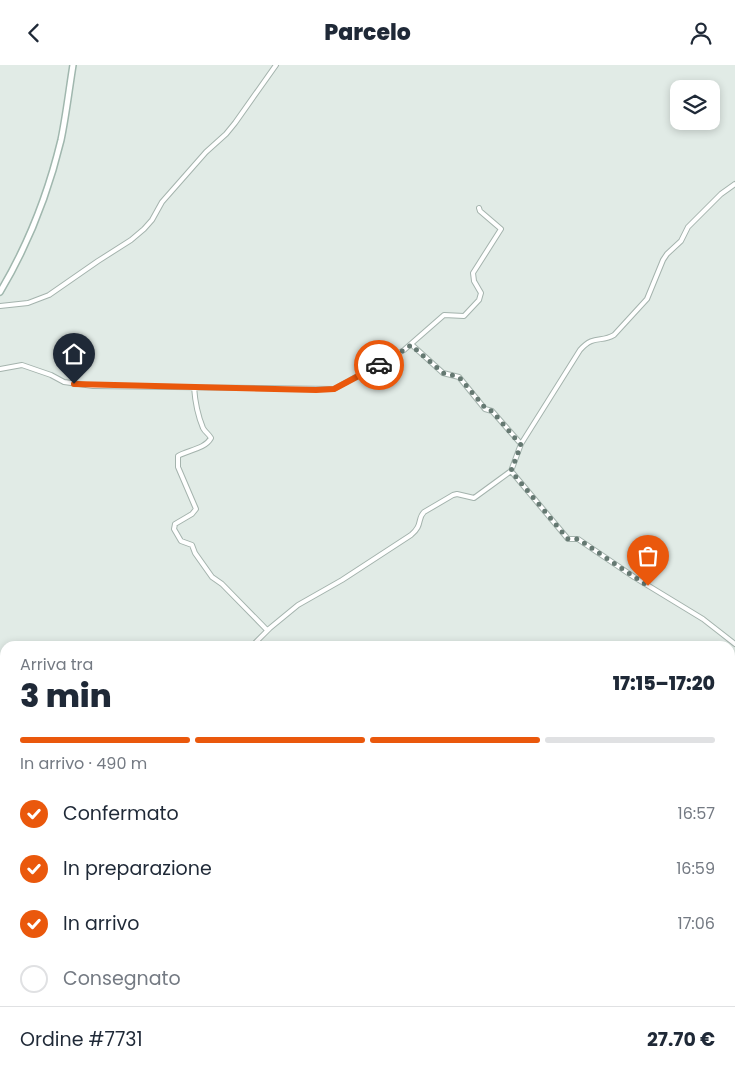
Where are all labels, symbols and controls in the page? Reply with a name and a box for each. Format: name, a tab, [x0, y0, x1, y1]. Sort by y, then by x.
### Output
text: Parcelo	[324, 17, 411, 48]
icon: back	[20, 19, 48, 47]
icon: person	[687, 19, 715, 47]
map controls	[670, 80, 720, 130]
button: layers	[670, 80, 720, 130]
pin	[53, 333, 95, 384]
icon: home	[60, 340, 88, 368]
courier	[354, 340, 404, 390]
icon: car	[365, 351, 393, 379]
pin	[627, 535, 669, 586]
icon: bag	[634, 542, 662, 570]
text: Arriva tra	[20, 653, 93, 676]
text: 17:15–17:20	[613, 670, 715, 697]
text: 3 min	[20, 673, 112, 718]
text: In arrivo · 490 m	[20, 752, 147, 775]
icon: check	[20, 800, 48, 828]
text: Confermato	[63, 800, 179, 827]
text: 16:57	[678, 802, 715, 825]
icon: check	[20, 855, 48, 883]
text: In preparazione	[63, 855, 212, 882]
text: 16:59	[676, 857, 715, 880]
icon: check	[20, 910, 48, 938]
text: In arrivo	[63, 910, 139, 937]
text: 17:06	[678, 912, 715, 935]
text: Consegnato	[63, 965, 181, 992]
text: Ordine #7731	[20, 1026, 143, 1053]
text: 27.70 €	[647, 1026, 715, 1053]

